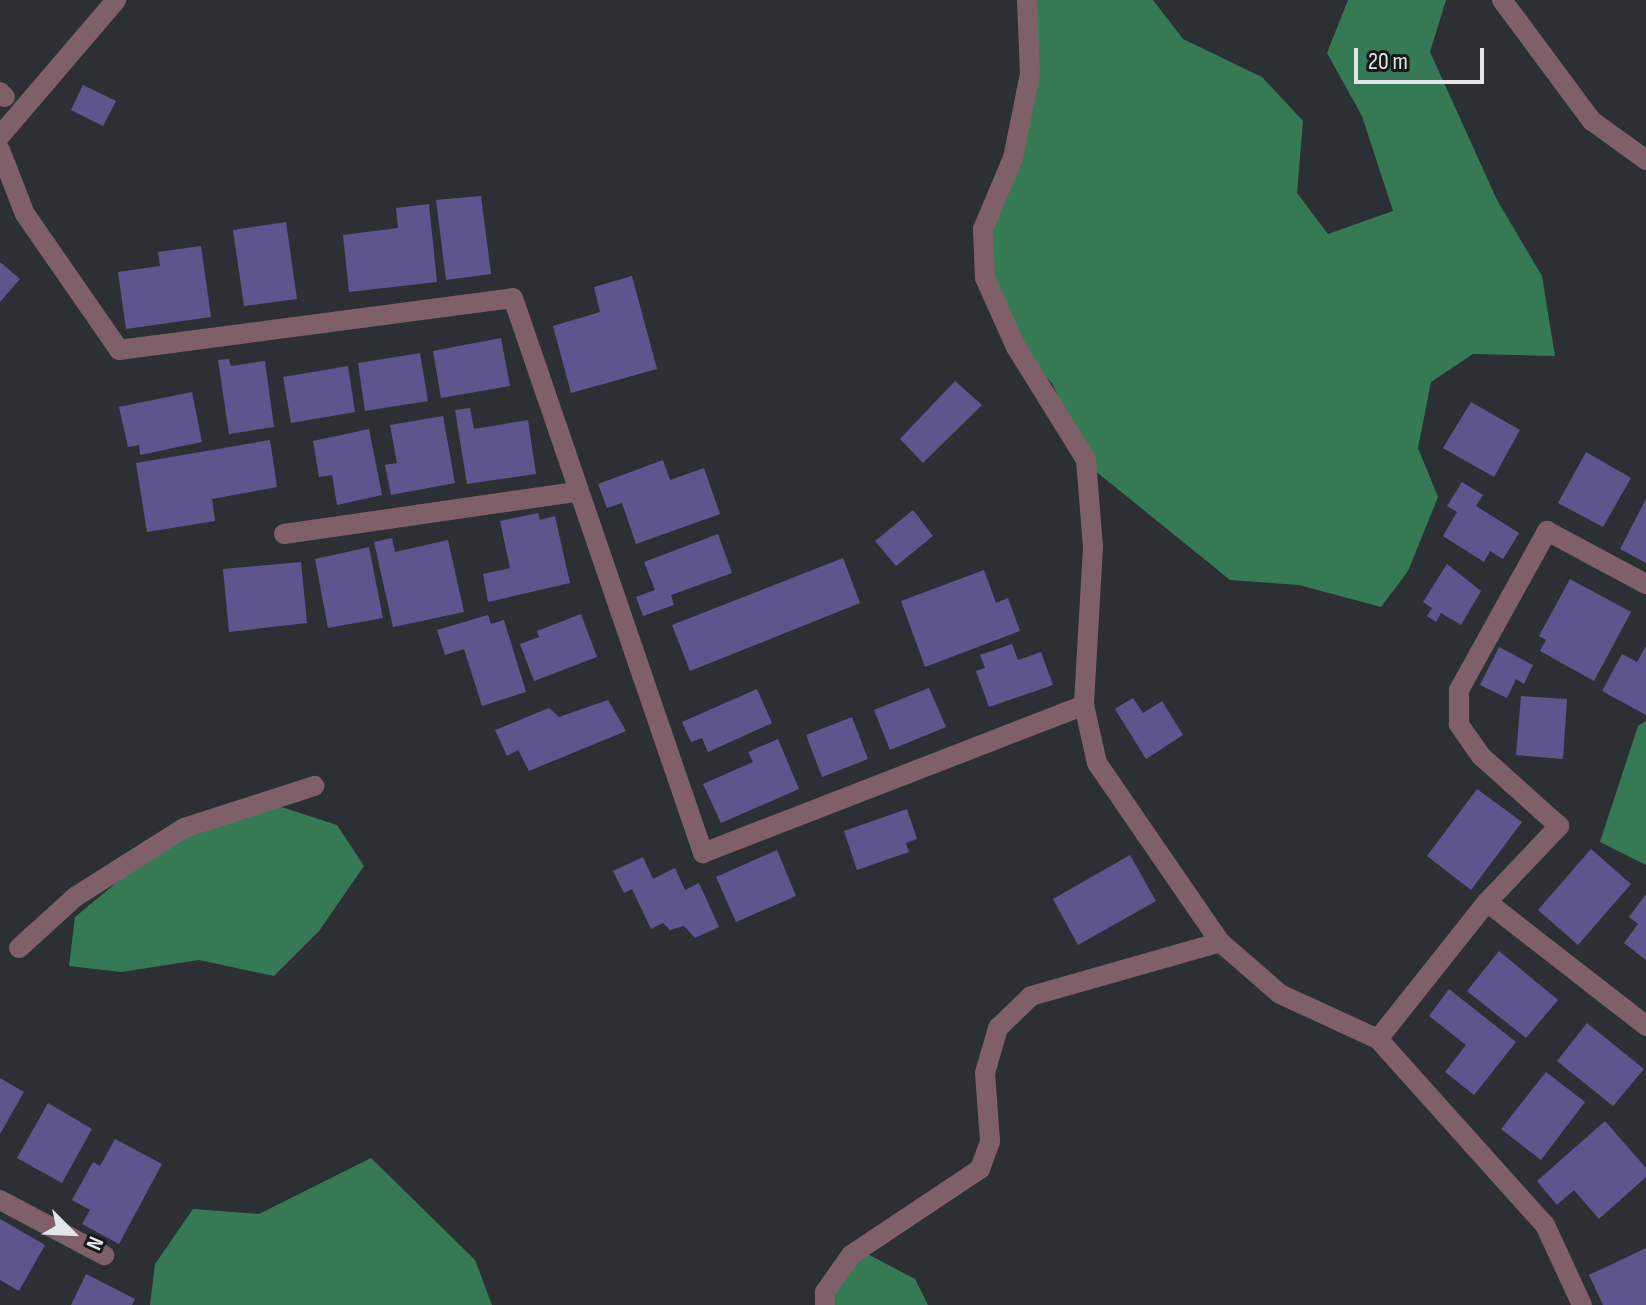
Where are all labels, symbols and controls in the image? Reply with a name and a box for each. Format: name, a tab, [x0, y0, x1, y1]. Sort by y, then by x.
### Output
scale bar	[1358, 32, 1488, 82]
text: 20 m	[1368, 47, 1408, 76]
north arrow	[32, 1193, 112, 1273]
text: N	[80, 1232, 109, 1254]

